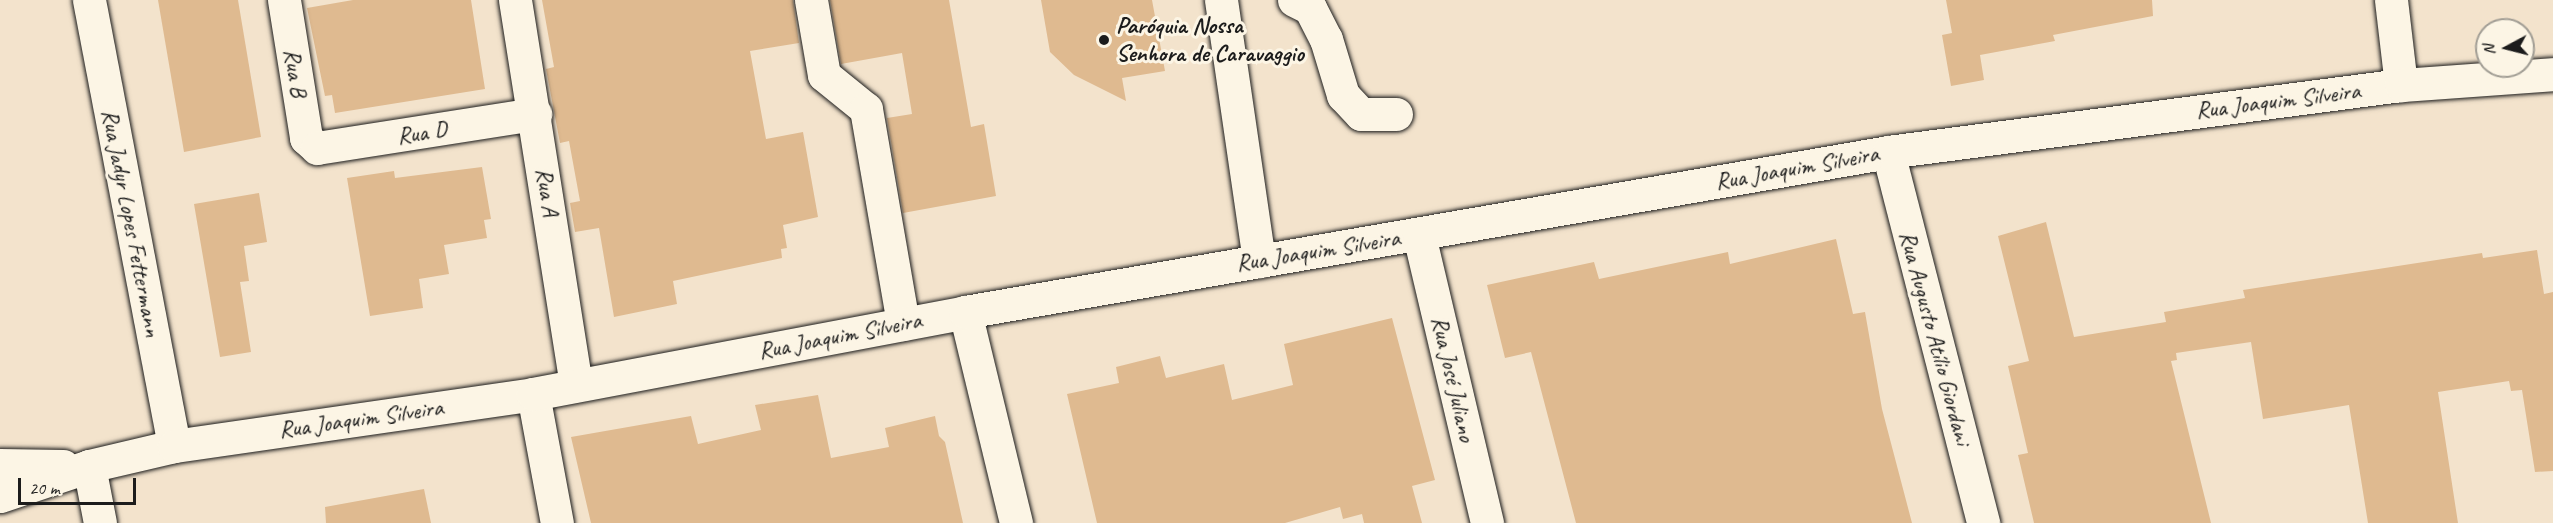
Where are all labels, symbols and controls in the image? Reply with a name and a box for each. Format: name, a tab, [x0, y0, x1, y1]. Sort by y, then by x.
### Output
place label: Paróquia Nossa Senhora de Caravaggio	[1116, 12, 1304, 68]
north arrow	[2475, 18, 2535, 78]
marker: Paróquia Nossa Senhora de Caravaggio	[1097, 33, 1111, 47]
text: N	[2479, 44, 2500, 56]
street label: Rua B	[277, 47, 313, 99]
street label: Rua Joaquim Silveira	[2195, 77, 2361, 125]
street label: Rua Jadyr Lopes Fettermann	[95, 107, 167, 339]
street label: Rua D	[395, 115, 449, 151]
street label: Rua Joaquim Silveira	[1713, 140, 1881, 196]
street label: Rua A	[529, 166, 565, 218]
street label: Rua Joaquim Silveira	[1234, 224, 1402, 278]
street label: Rua Augusto Atílio Giordani	[1893, 228, 1977, 448]
street label: Rua Joaquim Silveira	[756, 306, 924, 366]
street label: Rua José Juliano	[1425, 314, 1481, 444]
street label: Rua Joaquim Silveira	[277, 393, 445, 445]
scale bar	[21, 466, 140, 504]
text: 20 m	[29, 477, 60, 499]

